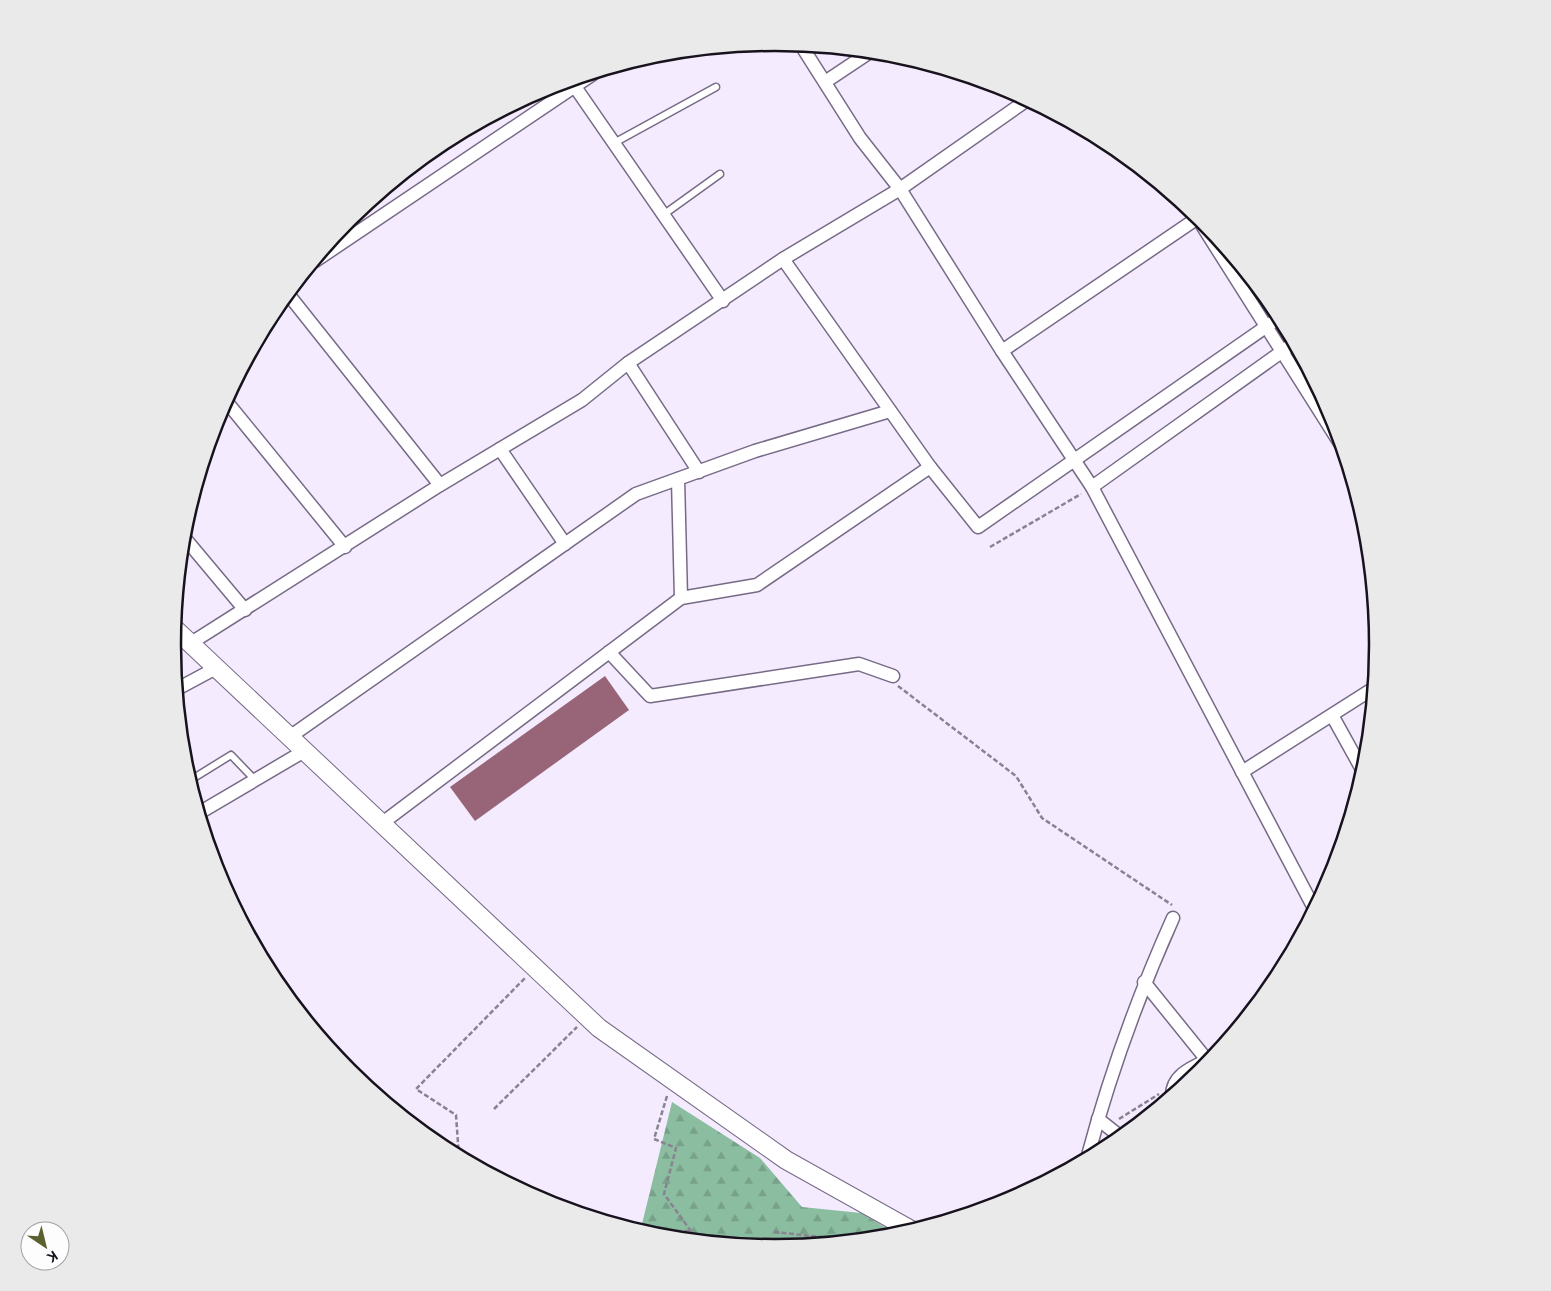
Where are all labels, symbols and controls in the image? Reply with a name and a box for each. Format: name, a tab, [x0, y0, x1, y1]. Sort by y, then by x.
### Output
north arrow	[20, 1221, 70, 1271]
text: K	[43, 1247, 61, 1266]

